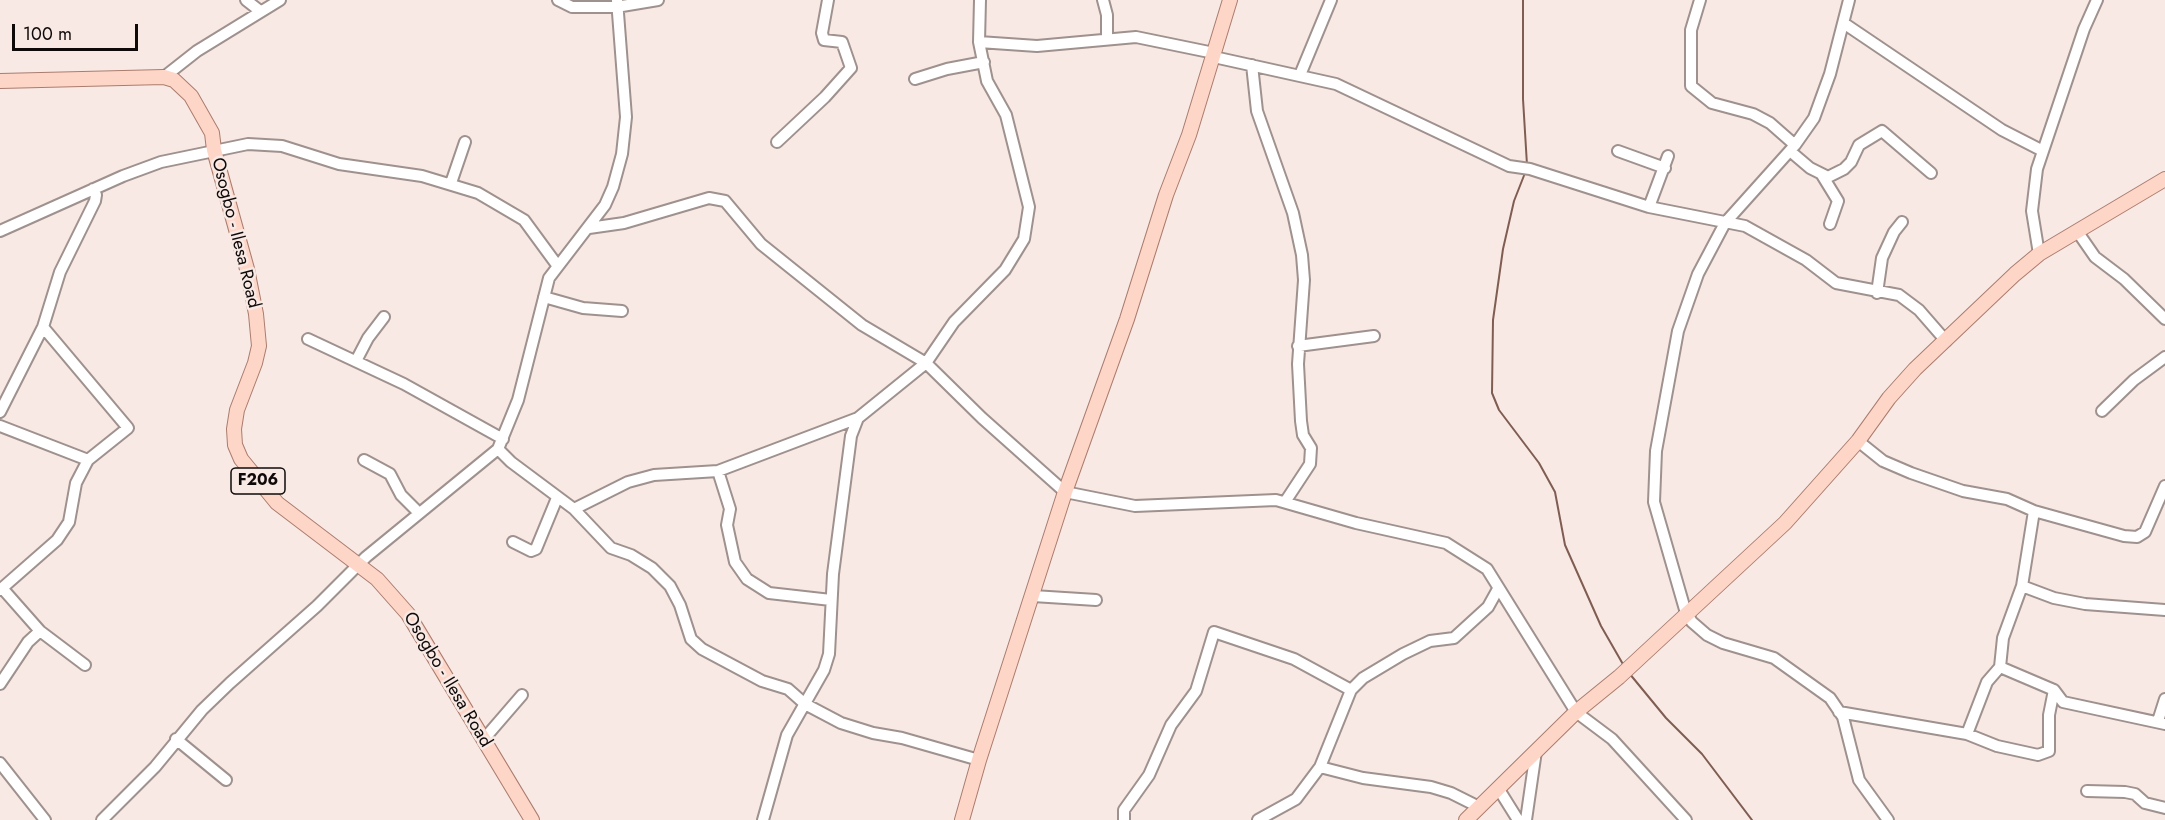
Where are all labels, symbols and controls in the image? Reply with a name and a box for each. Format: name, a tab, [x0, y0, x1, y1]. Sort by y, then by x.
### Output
scale bar	[15, 12, 141, 50]
text: 100 m	[23, 21, 72, 47]
street label: Osogbo - Ilesa Road	[206, 156, 264, 310]
road number: F206	[231, 468, 285, 494]
street label: Osogbo - Ilesa Road	[398, 608, 496, 752]

